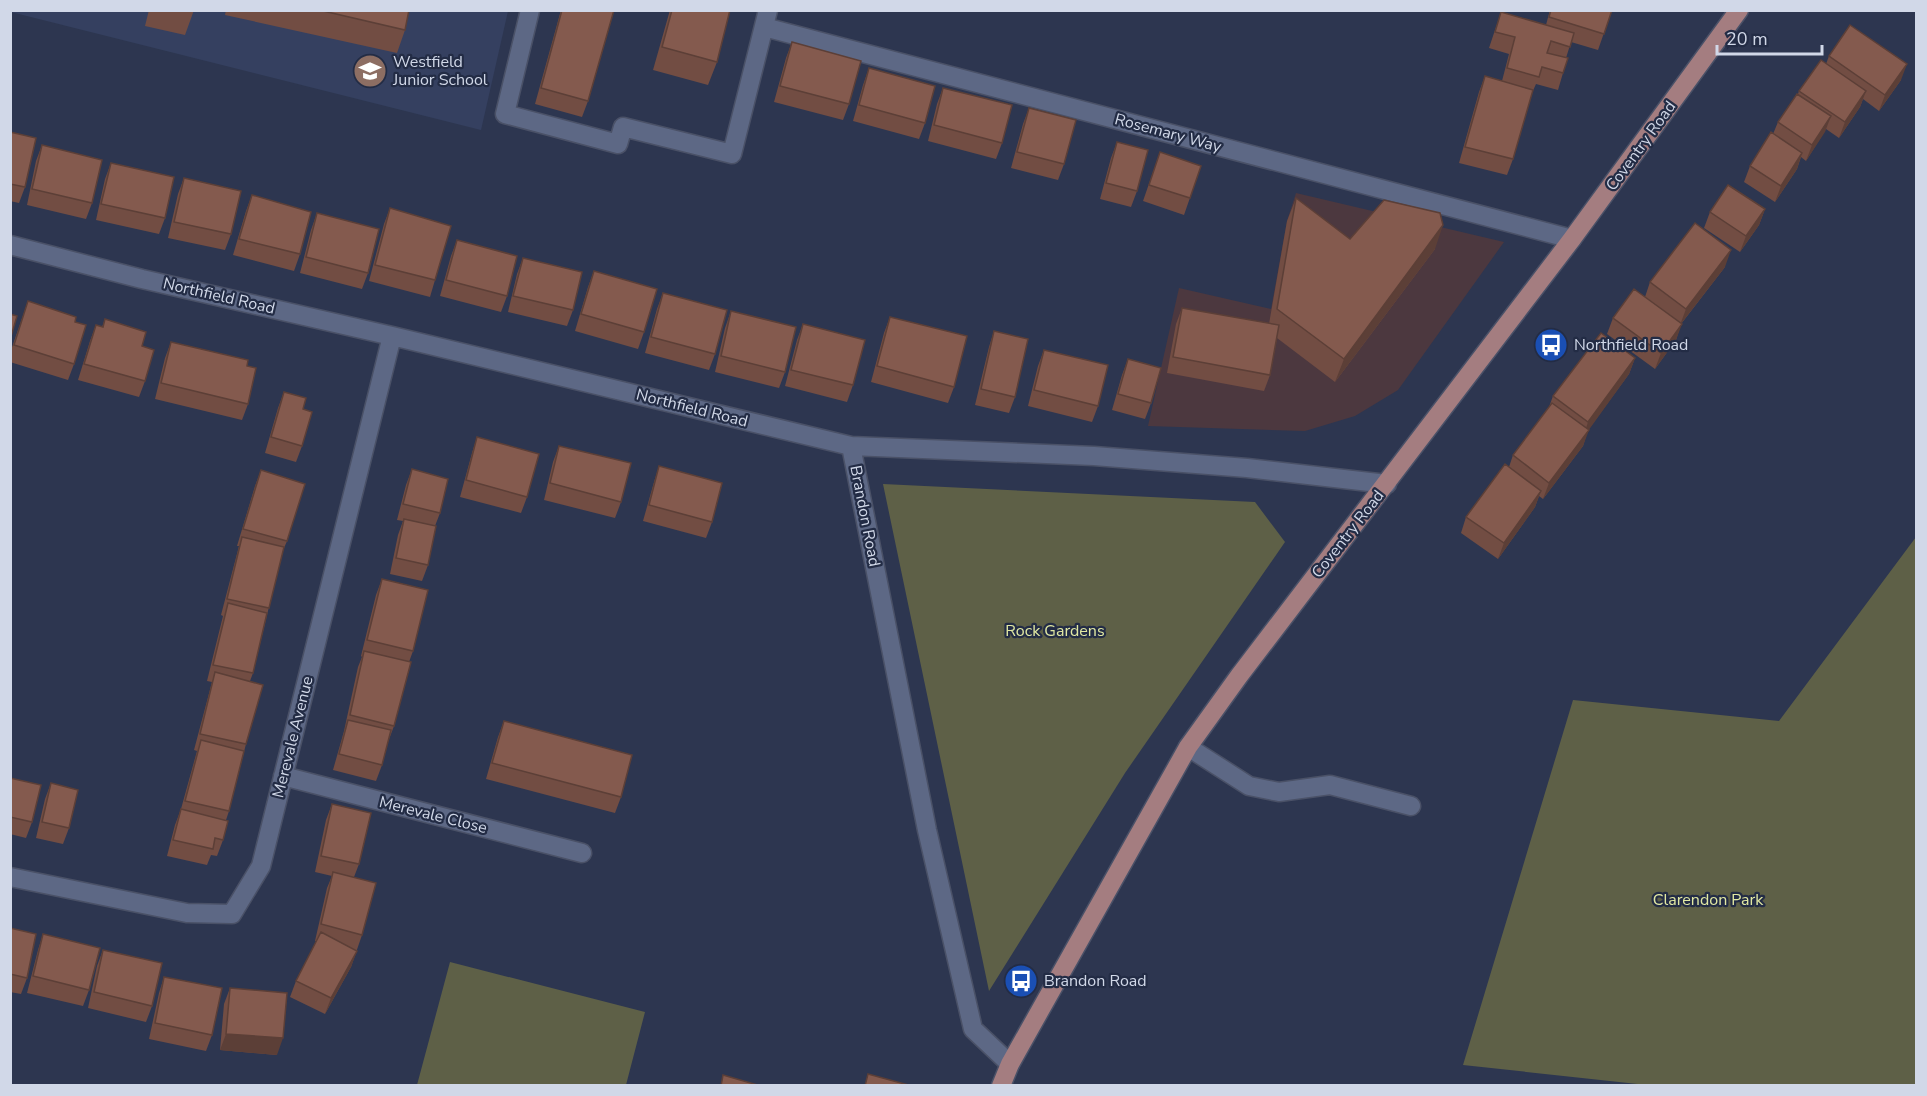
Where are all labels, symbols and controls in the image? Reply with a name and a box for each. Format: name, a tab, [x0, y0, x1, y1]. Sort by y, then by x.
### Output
scale bar	[1717, 18, 1822, 56]
text: 20 m	[1726, 27, 1768, 51]
place label: Westfield Junior School	[392, 51, 488, 91]
school or university icon: Westfield Junior School	[352, 53, 388, 89]
street label: Coventry Road	[1601, 97, 1681, 195]
street label: Rosemary Way	[1112, 108, 1225, 158]
street label: Northfield Road	[161, 272, 277, 320]
bus stop icon: Northfield Road	[1533, 327, 1569, 363]
place label: Northfield Road	[1574, 334, 1688, 356]
street label: Northfield Road	[634, 383, 750, 433]
street label: Brandon Road	[844, 464, 886, 568]
street label: Coventry Road	[1307, 485, 1389, 583]
park label: Rock Gardens	[1005, 620, 1105, 642]
street label: Merevale Avenue	[267, 674, 319, 800]
street label: Merevale Close	[377, 791, 489, 839]
park label: Clarendon Park	[1653, 889, 1764, 911]
bus stop icon: Brandon Road	[1003, 963, 1039, 999]
place label: Brandon Road	[1044, 970, 1147, 992]

